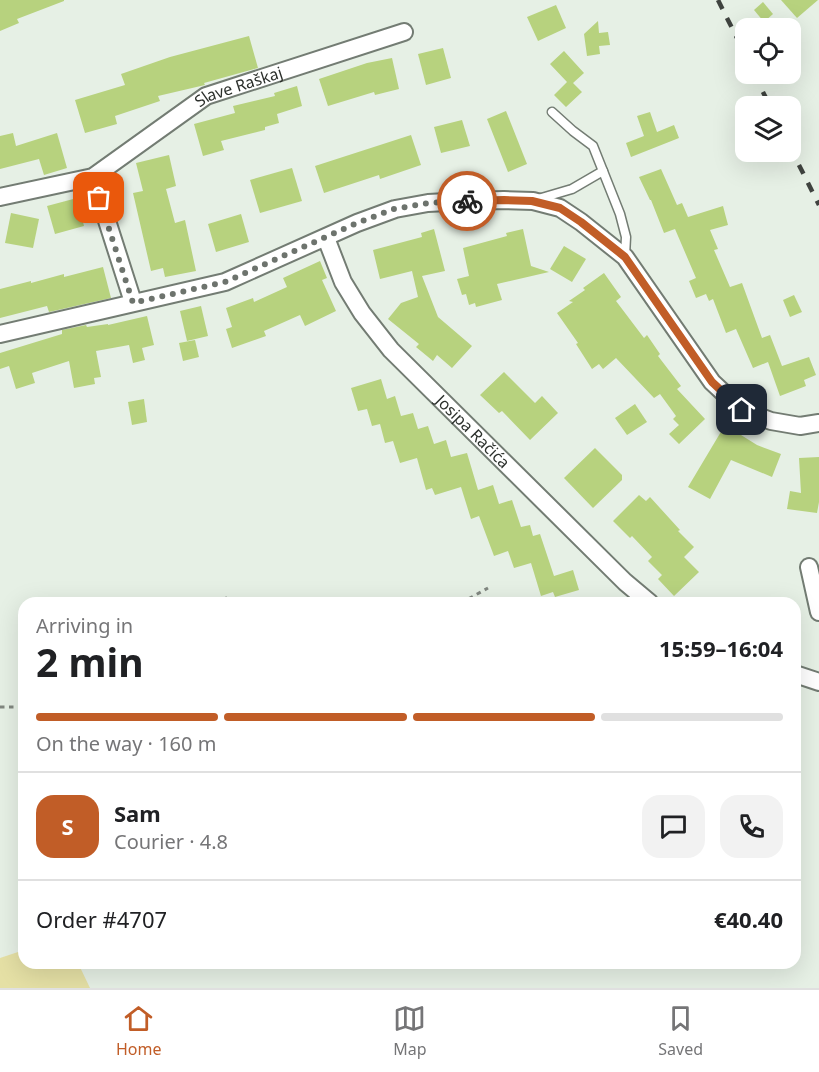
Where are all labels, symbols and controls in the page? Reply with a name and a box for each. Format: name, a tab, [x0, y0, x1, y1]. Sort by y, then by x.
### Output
map controls	[735, 18, 801, 162]
button: locate	[735, 18, 801, 84]
street label: Slave Raškaj	[190, 61, 285, 112]
button: layers	[735, 96, 801, 162]
courier	[437, 171, 497, 231]
pin	[73, 172, 124, 223]
icon: bag	[82, 181, 115, 214]
icon: bike	[451, 185, 484, 218]
pin	[716, 384, 767, 435]
street label: Josipa Račića	[430, 388, 515, 473]
icon: home	[725, 393, 758, 426]
text: Arriving in	[36, 612, 133, 639]
text: 15:59–16:04	[659, 633, 783, 663]
text: 2 min	[36, 635, 143, 688]
text: On the way · 160 m	[36, 730, 216, 757]
button: chat	[642, 795, 705, 858]
button: phone	[720, 795, 783, 858]
text: Sam	[114, 798, 161, 828]
text: S	[61, 811, 74, 841]
text: Courier · 4.8	[114, 828, 228, 855]
text: Order #4707	[36, 904, 167, 934]
text: €40.40	[714, 904, 783, 934]
tab: Home	[116, 1002, 161, 1060]
tab: Map	[393, 1002, 427, 1060]
tab: Saved	[658, 1002, 703, 1060]

